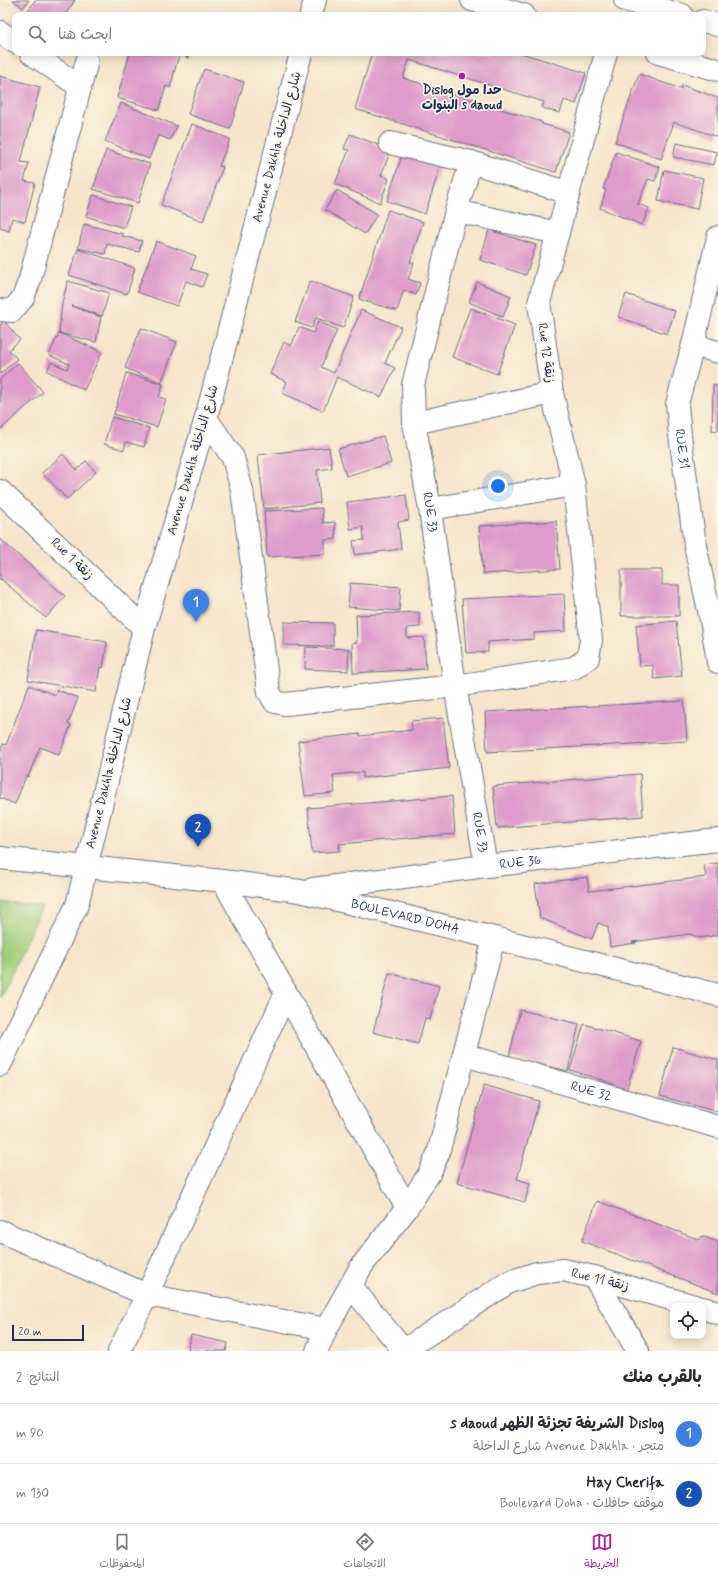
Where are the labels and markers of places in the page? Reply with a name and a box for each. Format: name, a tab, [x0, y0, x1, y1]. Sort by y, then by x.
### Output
marker: Dislog حدا مول البنوات s daoud	[457, 71, 467, 81]
place label: Dislog حدا مول البنوات s daoud	[422, 82, 502, 114]
pin: 1	[183, 589, 209, 622]
pin: 2	[185, 814, 211, 847]

